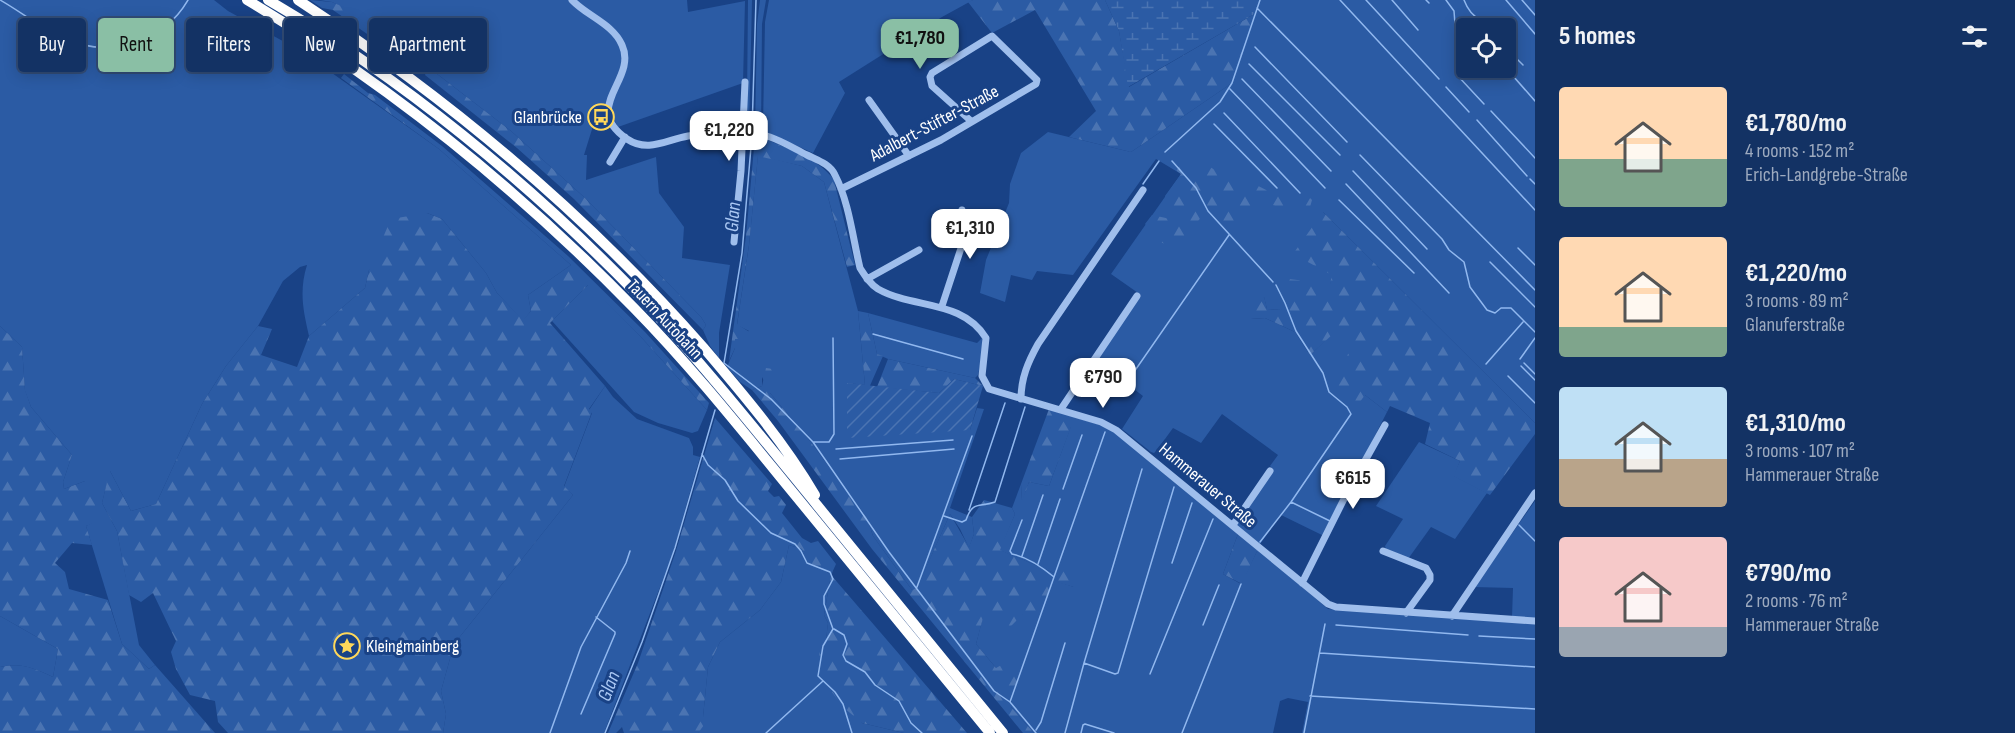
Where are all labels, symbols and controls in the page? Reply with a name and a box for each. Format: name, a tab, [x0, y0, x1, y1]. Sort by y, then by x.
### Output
chip: Buy	[18, 18, 86, 72]
chip: Rent	[98, 18, 174, 72]
chip: Filters	[186, 18, 272, 72]
chip: New	[284, 18, 357, 72]
chip: Apartment	[369, 18, 487, 72]
map controls	[1456, 18, 1516, 78]
button: locate	[1456, 18, 1516, 78]
pin: €1,780	[871, 19, 969, 70]
icon: filters	[1958, 20, 1991, 53]
text: 5 homes	[1559, 21, 1636, 52]
text: €1,780	[895, 26, 945, 50]
street label: Adalbert-Stifter-Straße	[865, 81, 1002, 167]
bus stop icon: Glanbrücke	[586, 102, 616, 132]
place label: Glanbrücke	[514, 107, 582, 128]
text: €1,780/mo	[1745, 108, 1847, 139]
pin: €1,220	[680, 111, 778, 162]
icon: home	[1607, 111, 1679, 183]
text: €1,220	[704, 118, 754, 142]
text: 4 rooms · 152 m²	[1745, 139, 1854, 163]
text: Erich-Landgrebe-Straße	[1745, 163, 1908, 187]
water label: Glan	[720, 201, 746, 233]
pin: €1,310	[921, 209, 1019, 260]
text: €1,310	[945, 216, 995, 240]
text: €1,220/mo	[1745, 258, 1847, 289]
icon: home	[1607, 261, 1679, 333]
street label: Tauern Autobahn	[622, 275, 707, 364]
text: 3 rooms · 89 m²	[1745, 289, 1849, 313]
text: Glanuferstraße	[1745, 313, 1845, 337]
pin: €790	[1067, 358, 1139, 409]
text: €790	[1084, 365, 1122, 389]
text: €1,310/mo	[1745, 408, 1846, 439]
icon: home	[1607, 411, 1679, 483]
street label: Hammerauer Straße	[1155, 439, 1261, 532]
text: 3 rooms · 107 m²	[1745, 439, 1855, 463]
pin: €615	[1317, 459, 1389, 510]
text: Hammerauer Straße	[1745, 463, 1879, 487]
text: €615	[1335, 466, 1371, 490]
text: €790/mo	[1745, 558, 1831, 589]
icon: home	[1607, 561, 1679, 633]
text: 2 rooms · 76 m²	[1745, 589, 1848, 613]
text: Hammerauer Straße	[1745, 613, 1879, 637]
place icon: Kleingmainberg	[332, 631, 362, 661]
place label: Kleingmainberg	[366, 636, 459, 657]
water label: Glan	[592, 668, 626, 705]

